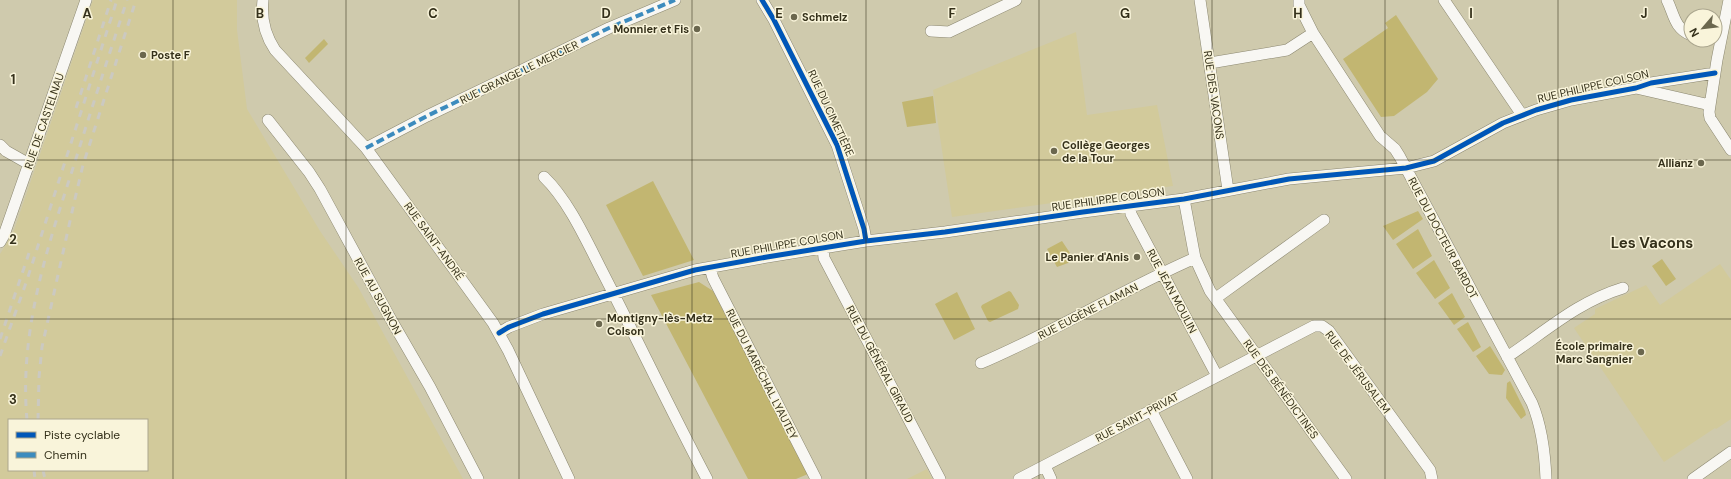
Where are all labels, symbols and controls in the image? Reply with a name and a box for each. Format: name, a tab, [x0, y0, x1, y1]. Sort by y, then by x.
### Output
text: A	[82, 5, 92, 22]
text: B	[256, 5, 264, 22]
text: C	[428, 5, 438, 22]
text: D	[601, 5, 611, 22]
text: E	[775, 5, 783, 22]
text: F	[948, 5, 956, 22]
text: G	[1120, 5, 1130, 22]
text: H	[1293, 5, 1303, 22]
text: I	[1469, 5, 1473, 22]
text: J	[1640, 5, 1648, 22]
north arrow	[1683, 8, 1723, 48]
place label: Schmelz	[802, 10, 847, 24]
marker: Schmelz	[789, 12, 799, 22]
place label: Monnier et Fis	[613, 22, 689, 36]
marker: Monnier et Fis	[692, 24, 702, 34]
text: N	[1686, 26, 1702, 40]
street label: RUE GRANGE LE MERCIER	[457, 37, 581, 107]
place label: Poste F	[151, 48, 190, 62]
marker: Poste F	[138, 50, 148, 60]
street label: RUE DES VACONS	[1201, 50, 1227, 140]
street label: RUE PHILIPPE COLSON	[1536, 66, 1650, 106]
street label: RUE DU CIMETIÈRE	[805, 67, 857, 159]
text: 1	[11, 71, 15, 88]
street label: RUE DE CASTELNAU	[21, 71, 67, 171]
place label: Collège Georges de la Tour	[1062, 138, 1150, 165]
marker: Collège Georges de la Tour	[1049, 146, 1059, 156]
place label: Allianz	[1658, 156, 1693, 170]
marker: Allianz	[1696, 158, 1706, 168]
street label: RUE DU DOCTEUR BARDOT	[1405, 175, 1481, 301]
street label: RUE PHILIPPE COLSON	[1051, 184, 1165, 214]
street label: RUE SAINT-ANDRÉ	[401, 199, 467, 283]
street label: RUE PHILIPPE COLSON	[730, 227, 844, 261]
text: 2	[9, 231, 17, 248]
district label: Les Vacons	[1611, 233, 1693, 253]
street label: RUE JEAN MOULIN	[1144, 246, 1200, 336]
place label: Le Panier d'Anis	[1045, 250, 1129, 264]
marker: Le Panier d'Anis	[1132, 252, 1142, 262]
street label: RUE AU SUGNON	[351, 255, 405, 337]
street label: RUE EUGÈNE FLAMAN	[1035, 280, 1141, 342]
street label: RUE DU GÉNÉRAL GIRAUD	[843, 303, 917, 425]
street label: RUE DU MARÉCHAL LYAUTEY	[723, 306, 801, 442]
place label: Montigny-lès-Metz Colson	[607, 311, 712, 338]
marker: Montigny-lès-Metz Colson	[594, 319, 604, 329]
street label: RUE DE JÉRUSALEM	[1322, 328, 1394, 416]
street label: RUE DES BÉNÉDICTINES	[1240, 337, 1322, 441]
place label: École primaire Marc Sangnier	[1555, 339, 1633, 366]
marker: École primaire Marc Sangnier	[1636, 347, 1646, 357]
street label: RUE SAINT-PRIVAT	[1093, 389, 1181, 445]
text: 3	[9, 391, 17, 408]
legend	[8, 419, 148, 471]
text: Piste cyclable	[44, 427, 120, 443]
text: Chemin	[44, 447, 87, 463]

